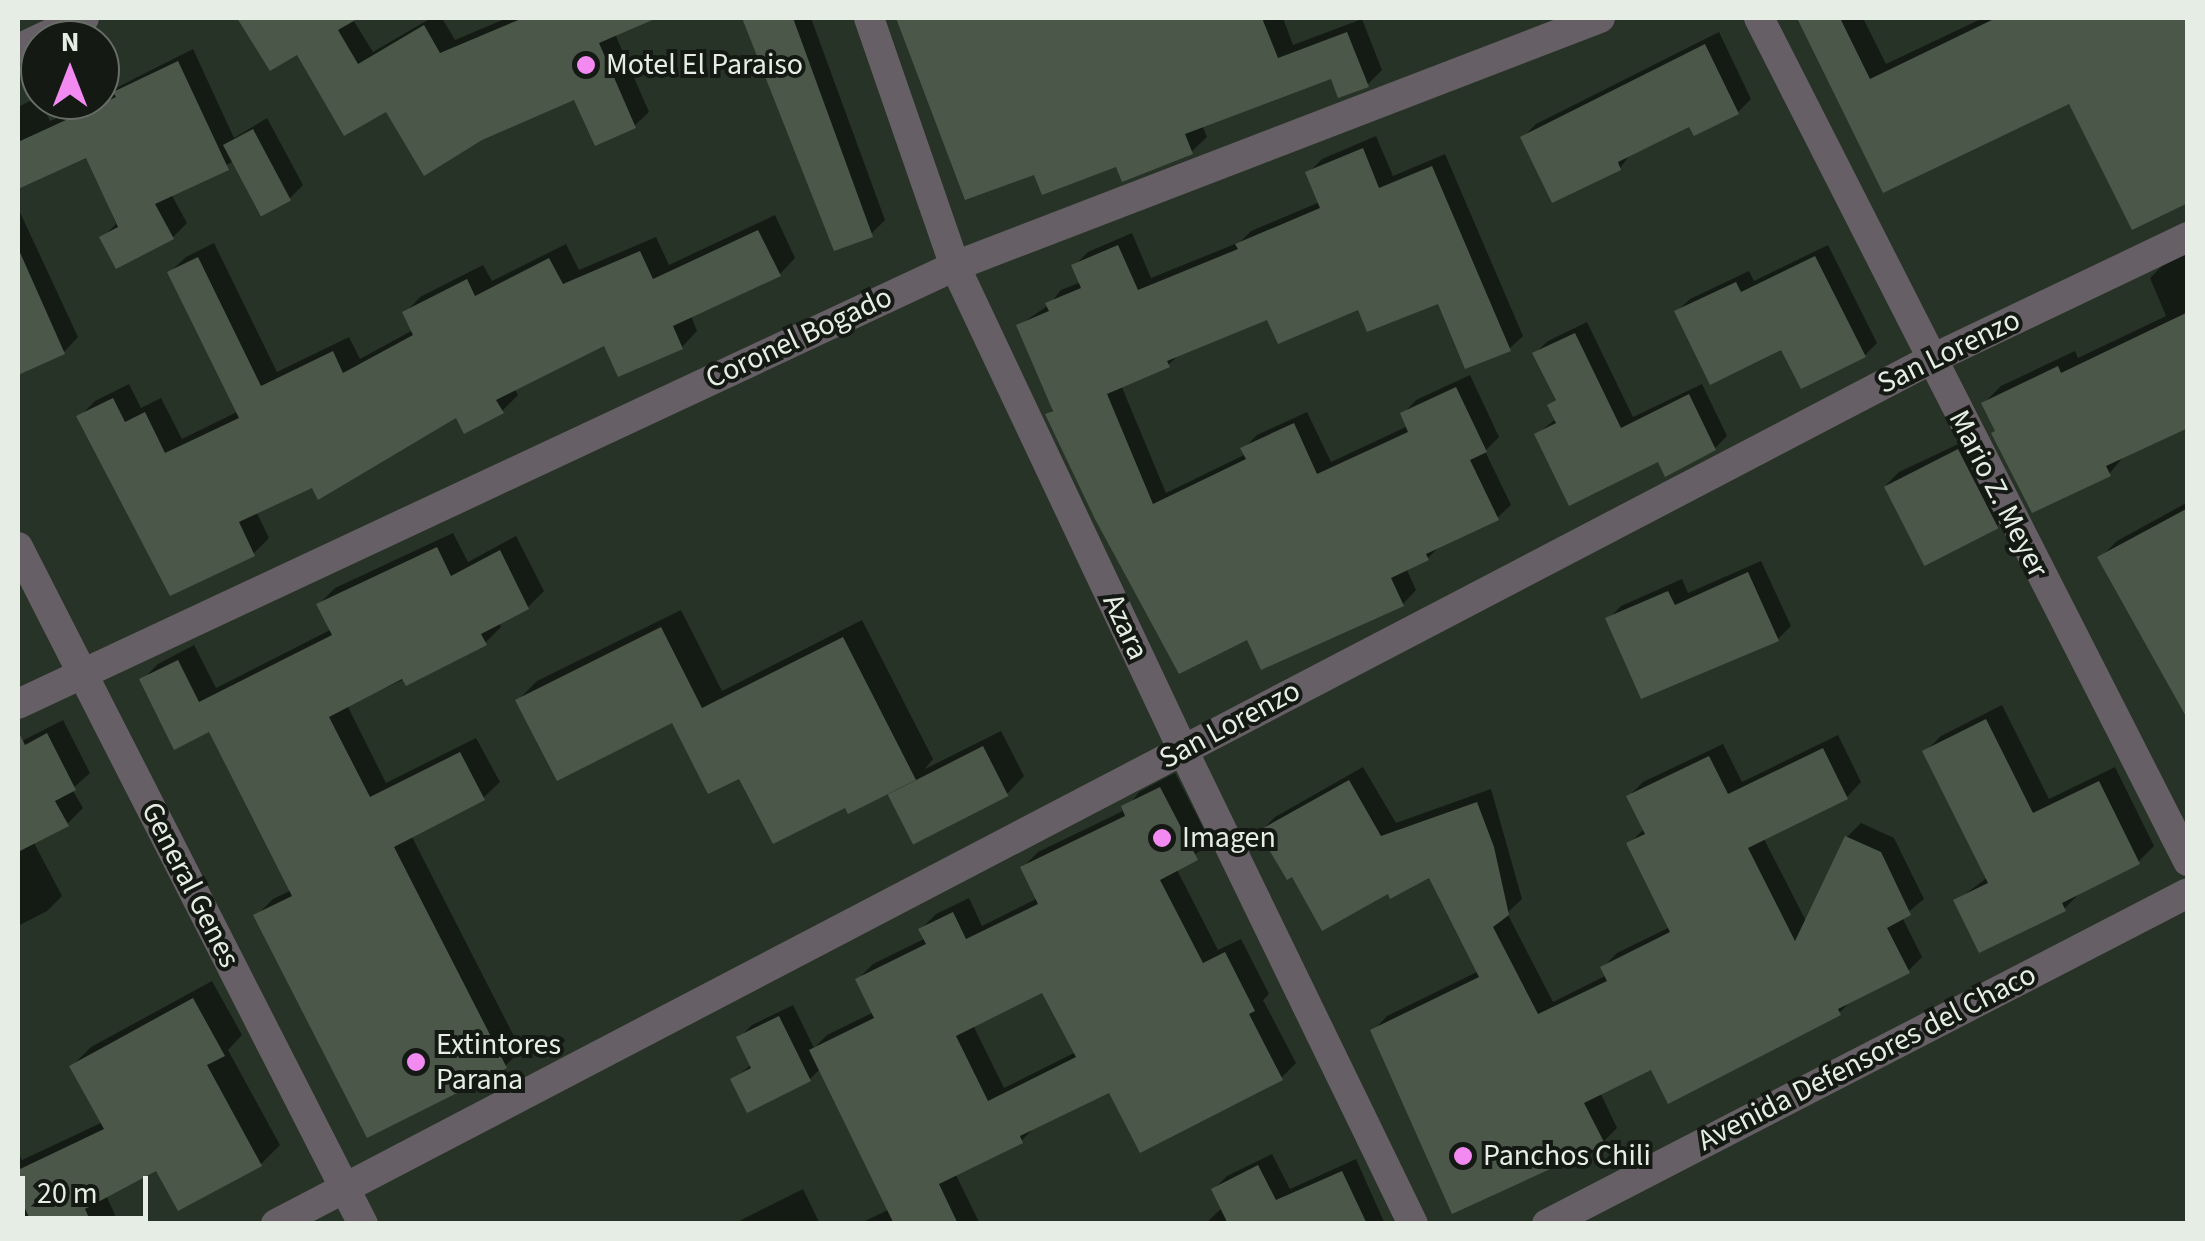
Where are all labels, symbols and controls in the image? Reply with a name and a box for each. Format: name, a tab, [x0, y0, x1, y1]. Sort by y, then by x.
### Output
north arrow	[20, 20, 120, 120]
text: N	[61, 22, 79, 62]
place label: Motel El Paraiso	[606, 47, 803, 83]
marker: Motel El Paraiso	[575, 54, 597, 76]
street label: Coronel Bogado	[700, 279, 898, 397]
street label: San Lorenzo	[1872, 302, 2026, 402]
street label: Mario Z. Meyer	[1941, 404, 2055, 584]
street label: Azara	[1094, 588, 1156, 666]
street label: San Lorenzo	[1153, 673, 1307, 777]
street label: General Genes	[133, 796, 247, 974]
place label: Imagen	[1182, 820, 1276, 856]
marker: Imagen	[1151, 827, 1173, 849]
street label: Avenida Defensores del Chaco	[1692, 957, 2042, 1159]
place label: Extintores Parana	[436, 1027, 561, 1098]
marker: Extintores Parana	[405, 1051, 427, 1073]
place label: Panchos Chili	[1483, 1138, 1651, 1174]
marker: Panchos Chili	[1452, 1145, 1474, 1167]
scale bar	[25, 1156, 152, 1218]
text: 20 m	[37, 1172, 98, 1215]

